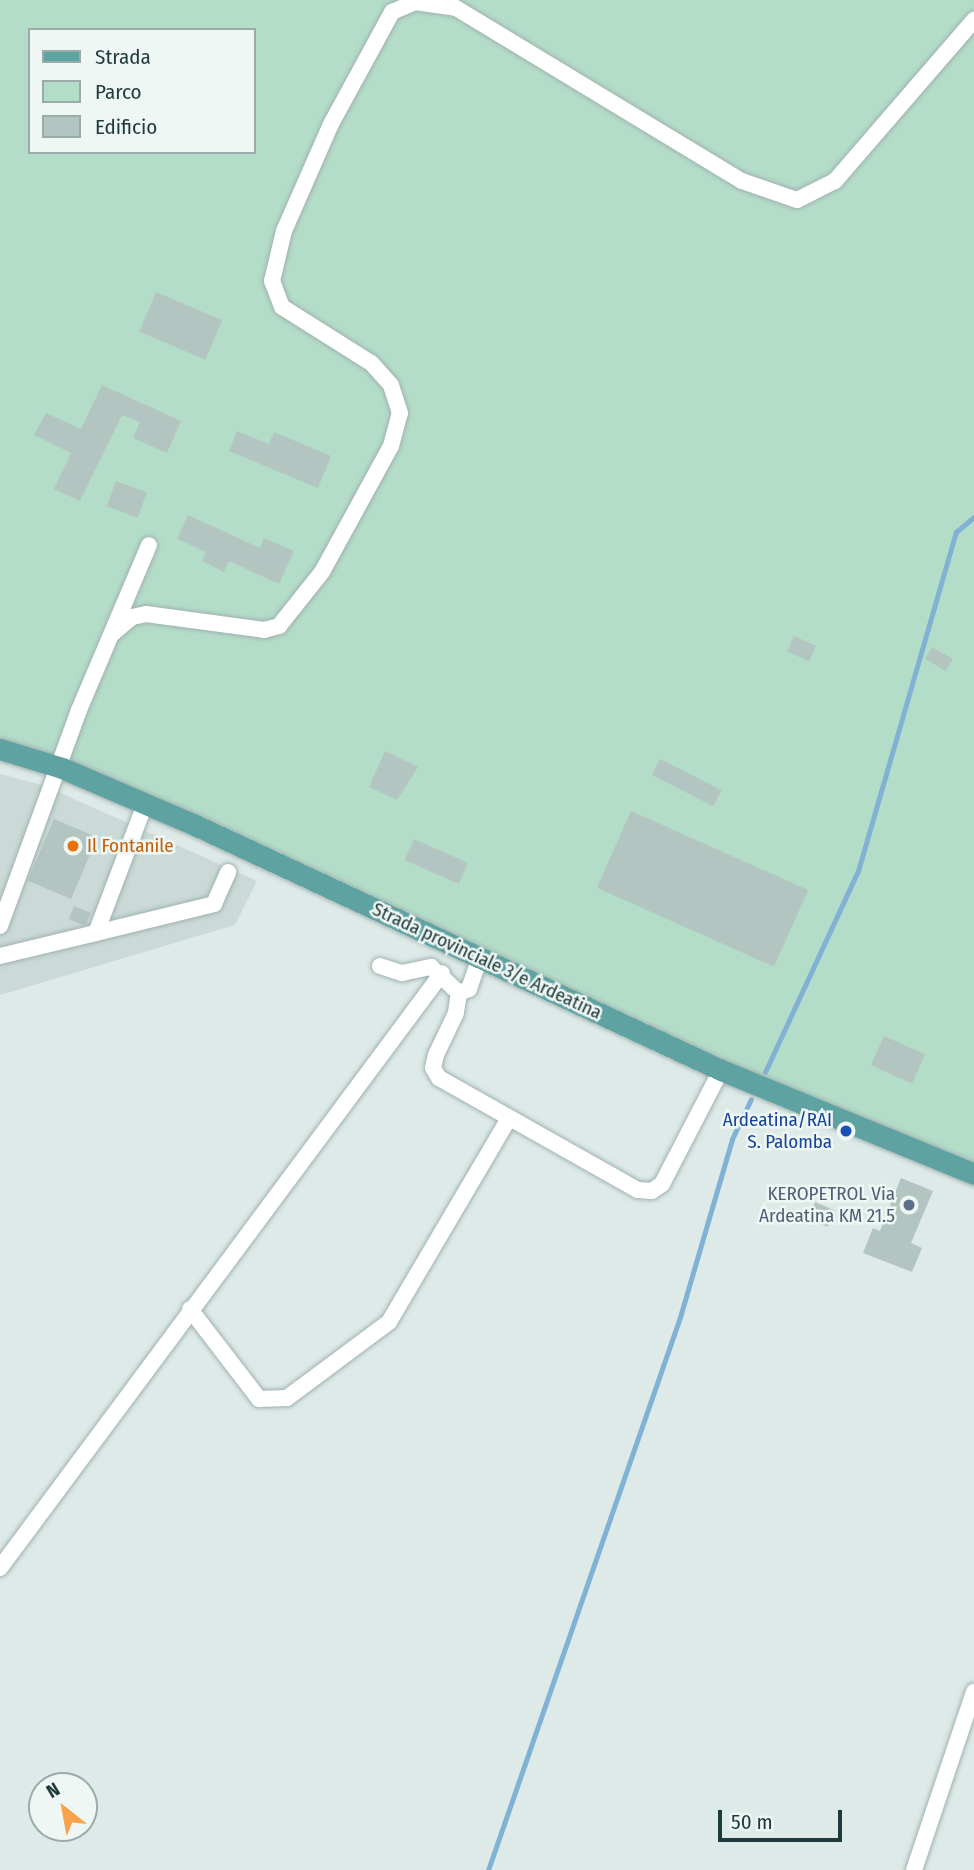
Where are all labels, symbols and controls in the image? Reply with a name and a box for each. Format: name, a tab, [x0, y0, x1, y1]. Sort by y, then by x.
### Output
legend	[28, 28, 256, 154]
text: Strada	[95, 44, 151, 70]
text: Parco	[95, 79, 142, 105]
text: Edificio	[95, 114, 157, 140]
place label: Il Fontanile	[87, 835, 174, 857]
marker: Il Fontanile	[65, 838, 81, 854]
street label: Strada provinciale 3/e Ardeatina	[369, 898, 605, 1024]
place label: Ardeatina/RAI S. Palomba	[723, 1109, 832, 1153]
marker: Ardeatina/RAI S. Palomba	[838, 1123, 854, 1139]
place label: KEROPETROL Via Ardeatina KM 21.5	[759, 1183, 895, 1227]
marker: KEROPETROL Via Ardeatina KM 21.5	[901, 1197, 917, 1213]
north arrow	[28, 1772, 98, 1842]
text: N	[42, 1777, 64, 1803]
scale bar	[722, 1797, 846, 1841]
text: 50 m	[731, 1809, 773, 1835]

